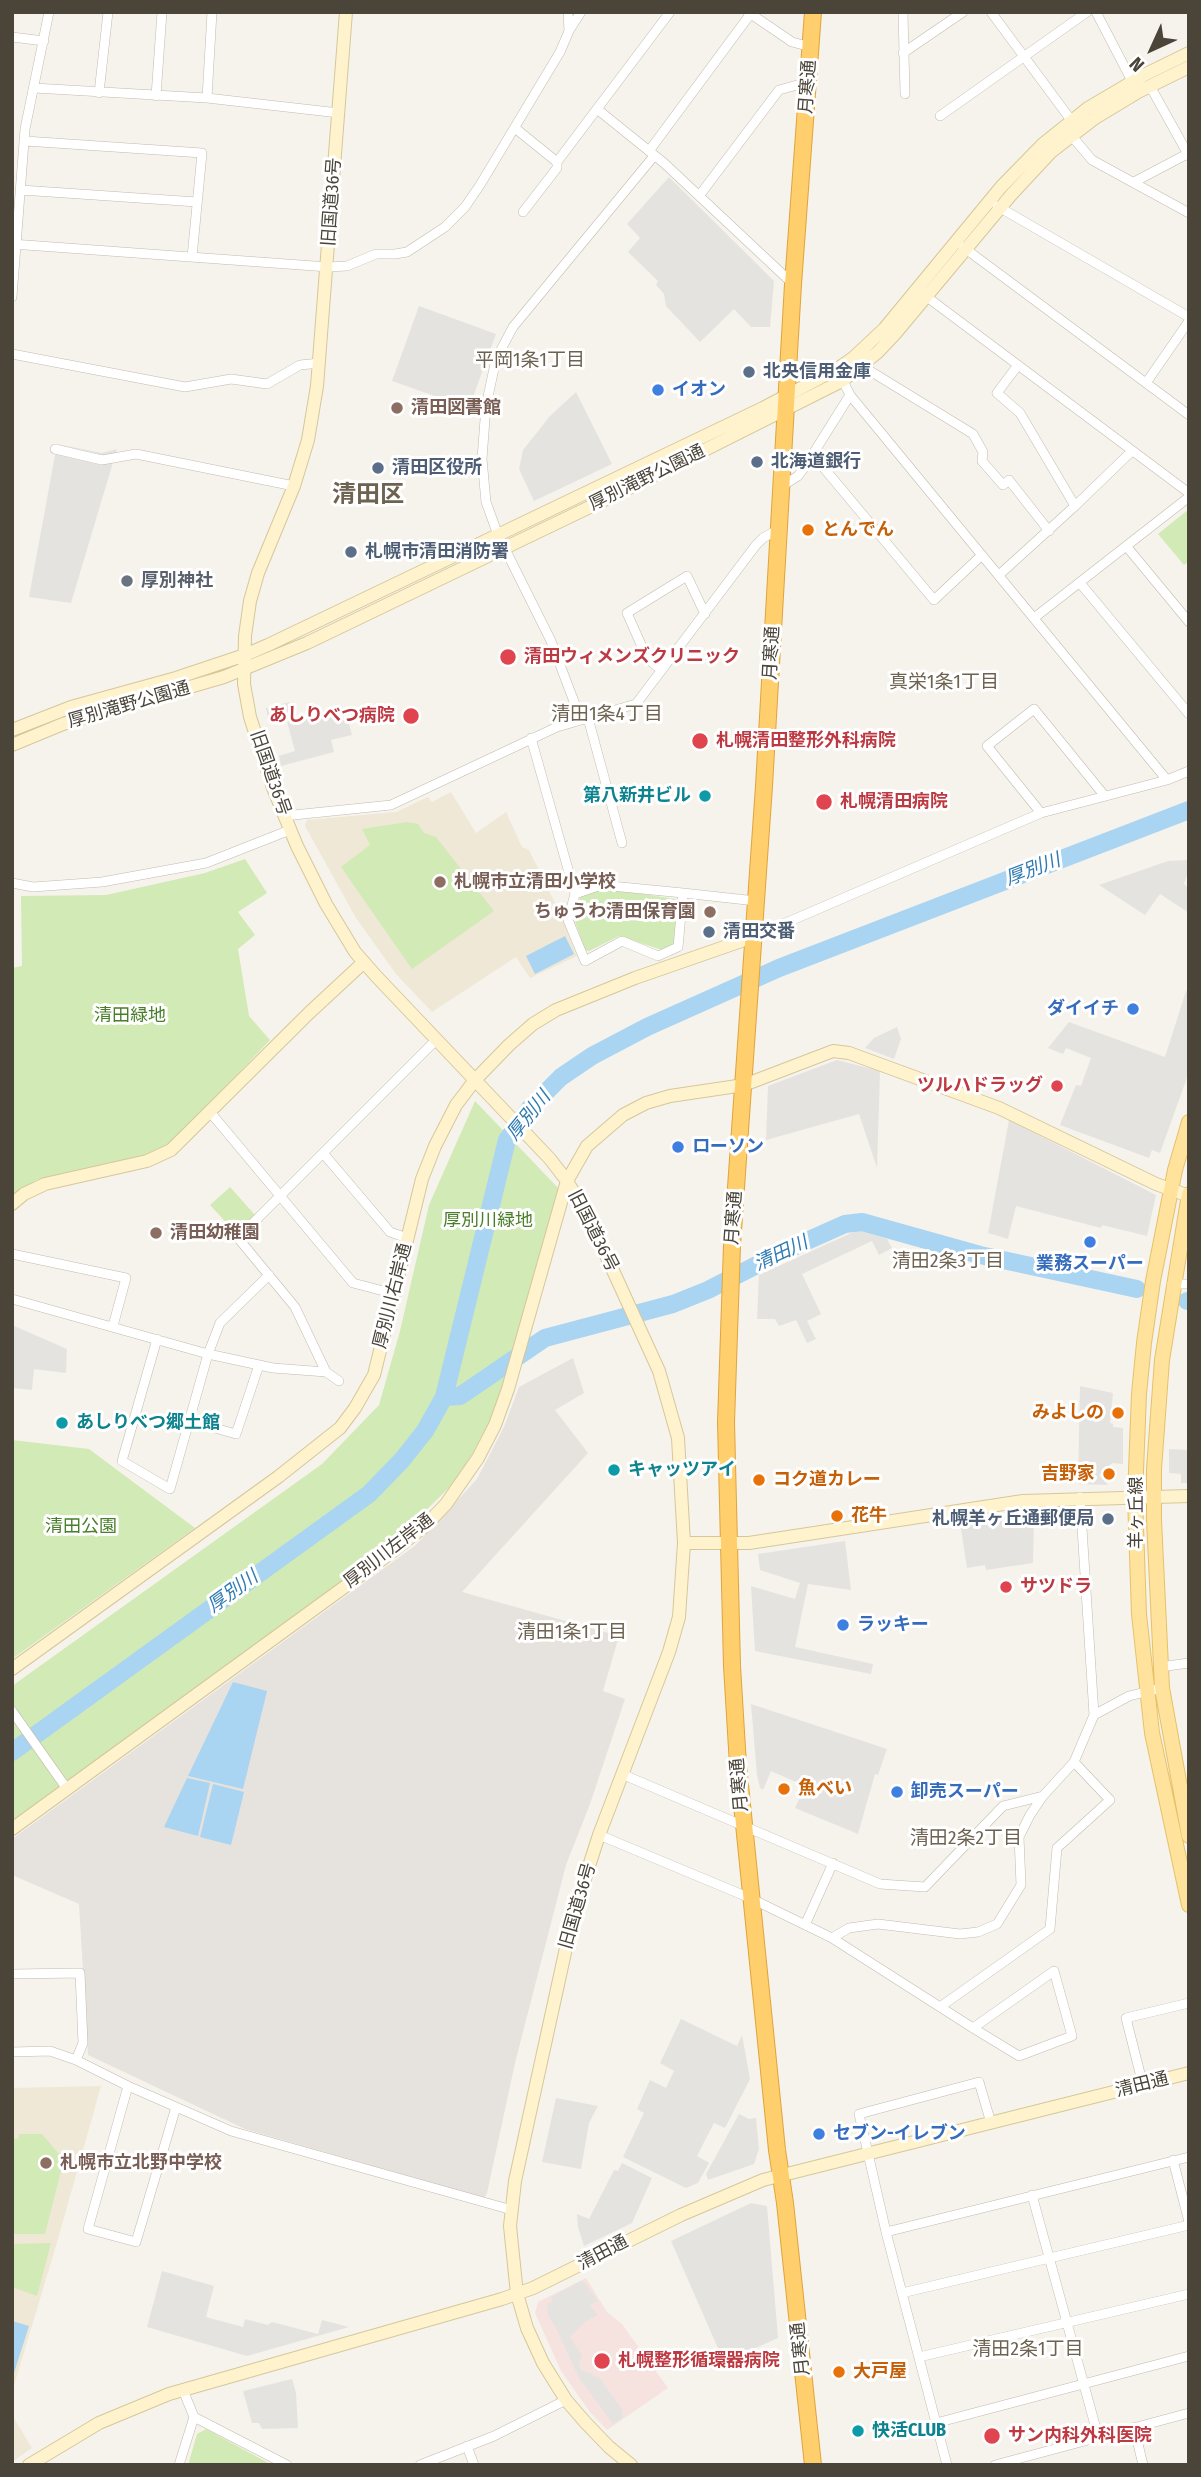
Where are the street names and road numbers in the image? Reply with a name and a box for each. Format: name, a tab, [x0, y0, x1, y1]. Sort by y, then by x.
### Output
street label: 月寒通	[795, 59, 821, 115]
street label: 旧国道36号	[318, 157, 346, 247]
street label: 厚別滝野公園通	[586, 441, 708, 515]
street label: 月寒通	[760, 625, 784, 681]
street label: 厚別滝野公園通	[65, 677, 193, 733]
street label: 旧国道36号	[245, 727, 295, 819]
street label: 旧国道36号	[563, 1186, 623, 1276]
street label: 月寒通	[721, 1190, 747, 1246]
street label: 厚別川右岸通	[369, 1241, 417, 1351]
street label: 羊ヶ丘線	[1126, 1477, 1148, 1549]
street label: 厚別川左岸通	[340, 1509, 438, 1593]
street label: 月寒通	[727, 1757, 753, 1813]
street label: 旧国道36号	[555, 1860, 601, 1952]
street label: 清田通	[1113, 2068, 1171, 2102]
street label: 清田通	[574, 2231, 632, 2275]
street label: 月寒通	[787, 2321, 815, 2377]

